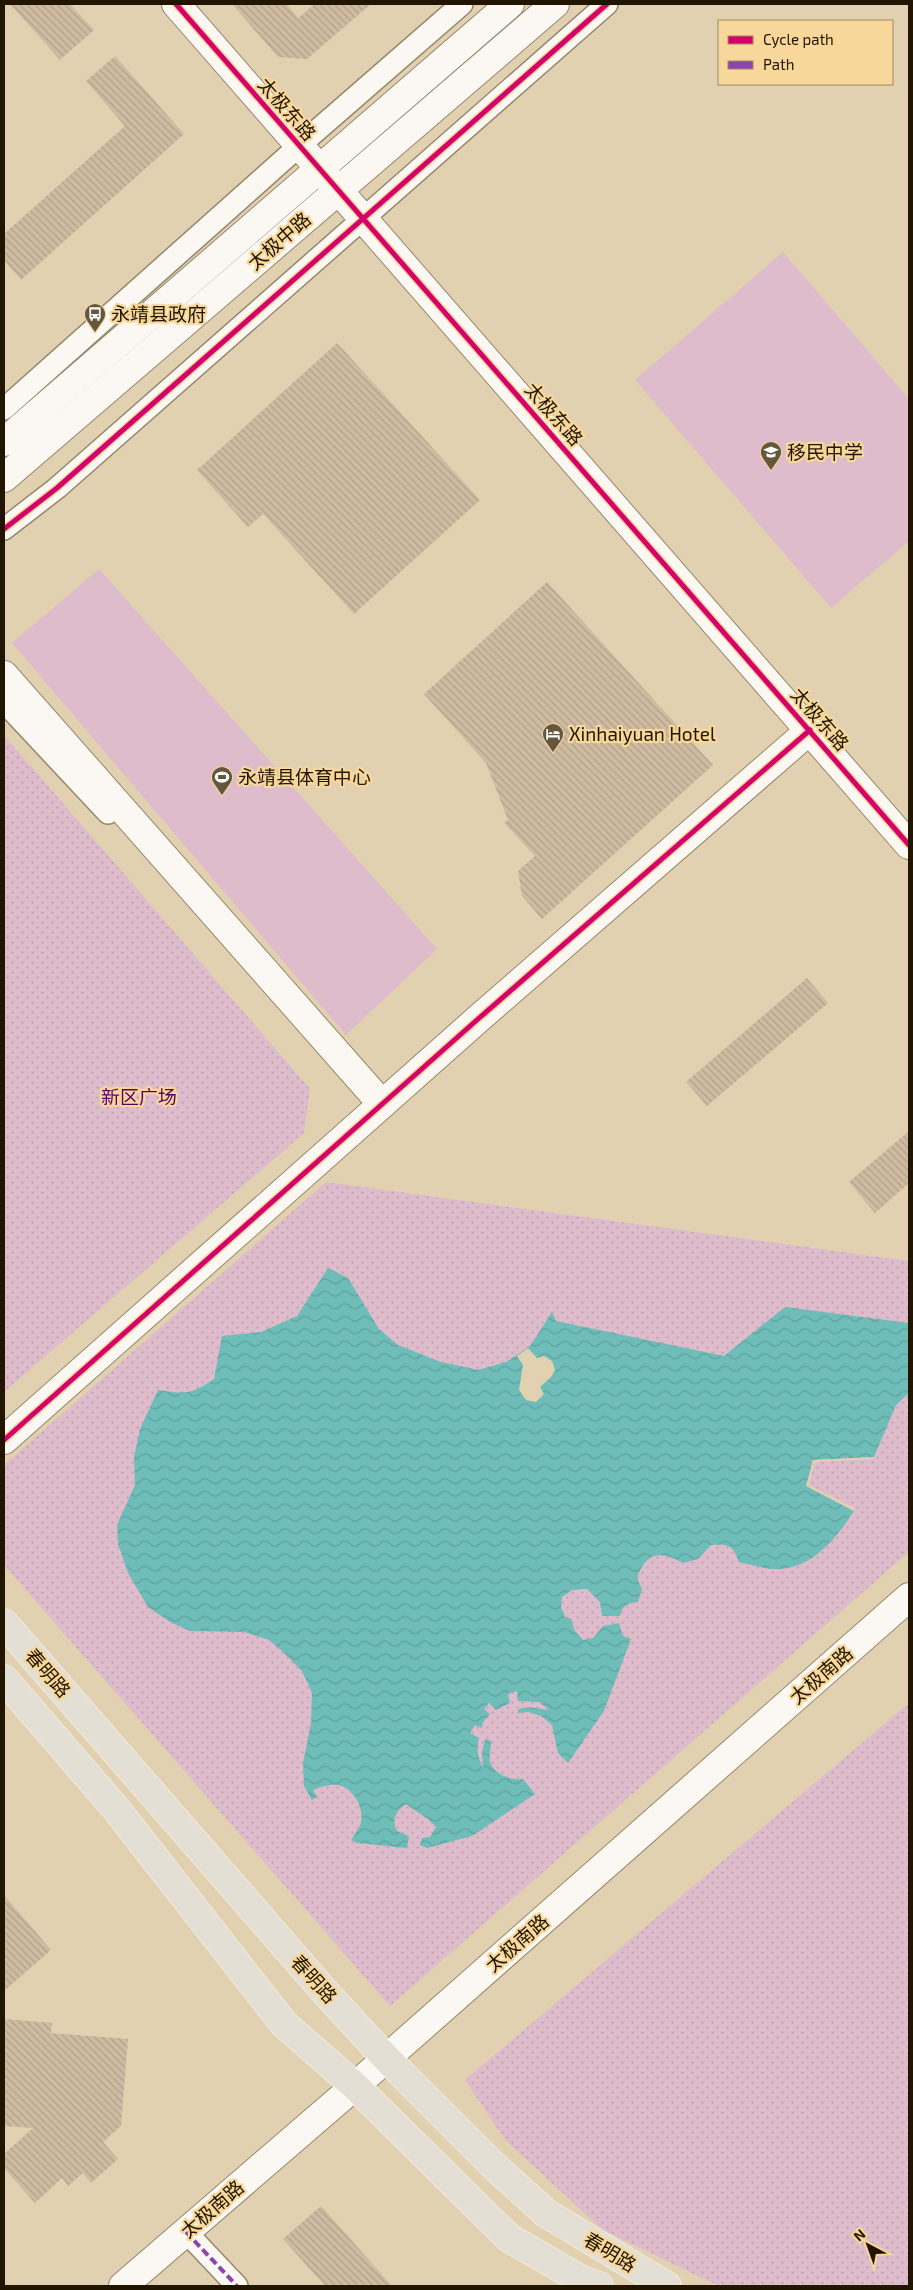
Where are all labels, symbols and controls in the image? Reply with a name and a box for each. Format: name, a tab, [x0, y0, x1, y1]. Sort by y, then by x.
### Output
legend	[718, 20, 893, 85]
text: Cycle path	[763, 30, 834, 48]
text: Path	[763, 55, 794, 73]
street label: 太极东路	[254, 72, 321, 145]
street label: 太极中路	[242, 207, 315, 274]
bus stop icon: 永靖县政府	[83, 302, 107, 333]
place label: 永靖县政府	[111, 302, 206, 325]
street label: 太极东路	[521, 377, 588, 450]
school or university icon: 移民中学	[759, 440, 783, 471]
place label: 移民中学	[787, 440, 863, 463]
street label: 太极东路	[787, 682, 854, 755]
hotel icon: Xinhaiyuan Hotel	[541, 722, 565, 753]
place label: Xinhaiyuan Hotel	[569, 722, 716, 745]
sports icon: 永靖县体育中心	[210, 765, 234, 796]
place label: 永靖县体育中心	[238, 765, 371, 788]
park label: 新区广场	[101, 1085, 177, 1108]
street label: 太极南路	[784, 1641, 857, 1708]
street label: 春明路	[21, 1644, 76, 1702]
street label: 太极南路	[480, 1909, 553, 1976]
street label: 春明路	[287, 1950, 342, 2008]
street label: 太极南路	[175, 2175, 248, 2242]
north arrow	[843, 2220, 893, 2270]
text: N	[850, 2225, 869, 2245]
street label: 春明路	[580, 2227, 641, 2276]

